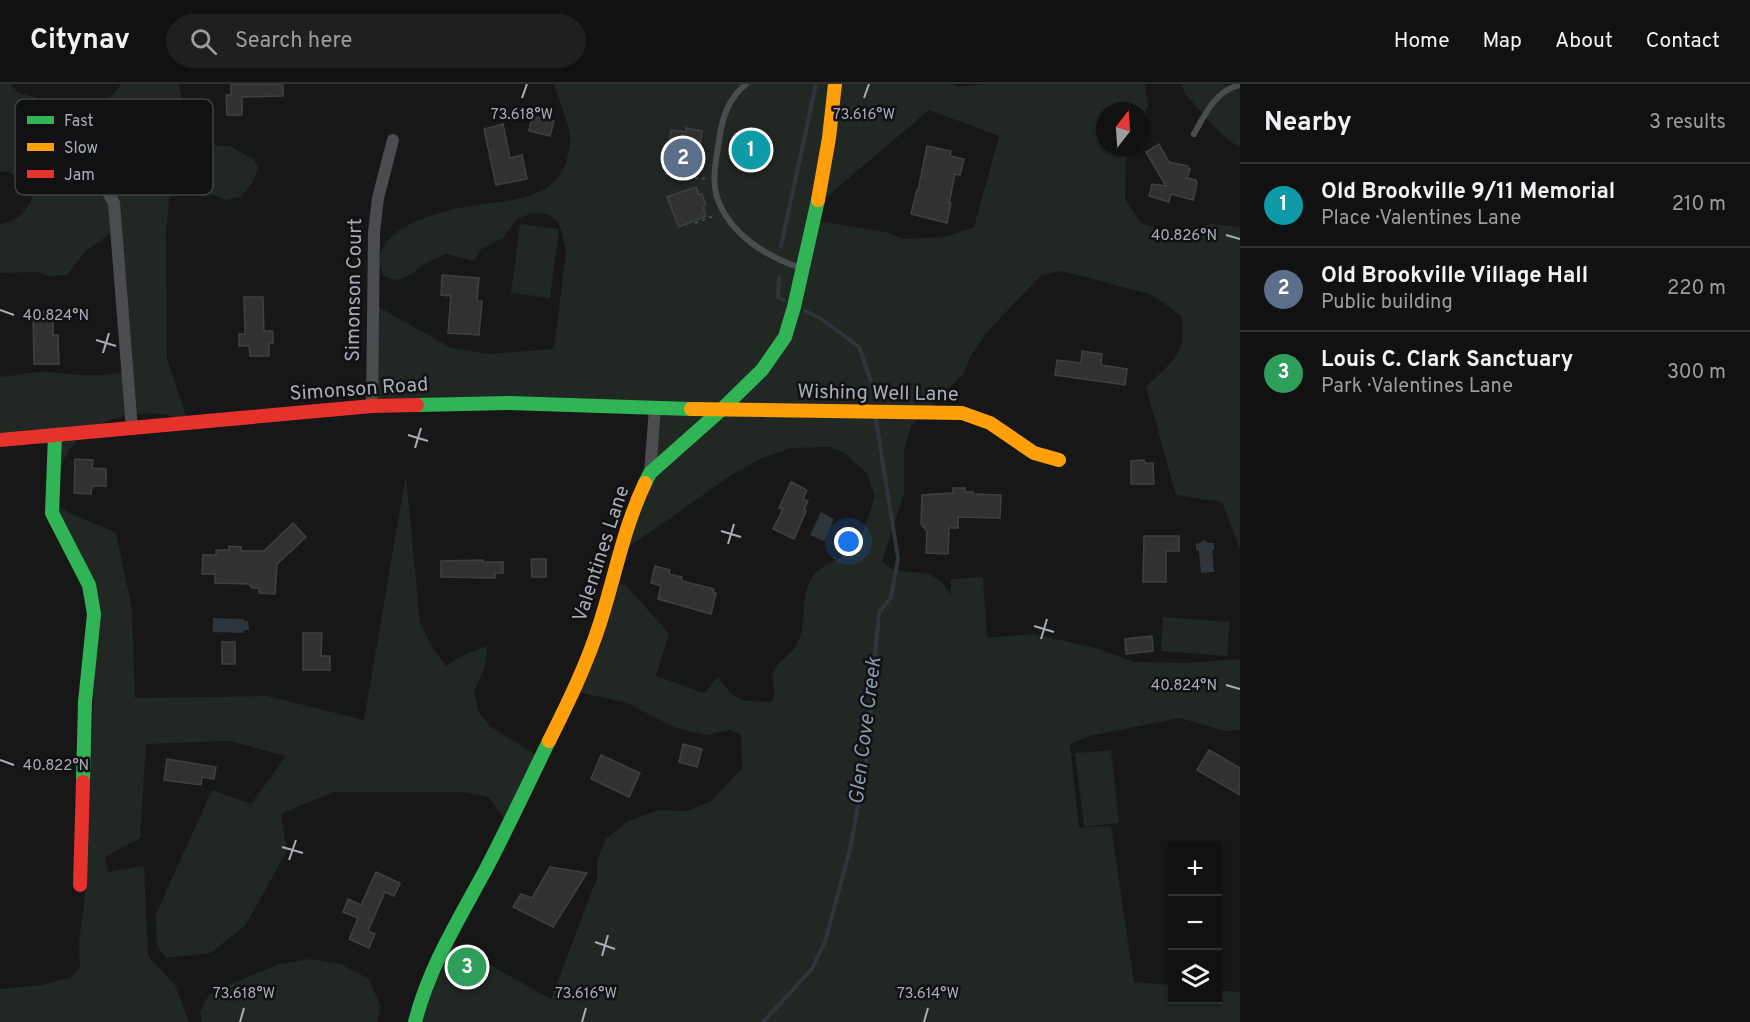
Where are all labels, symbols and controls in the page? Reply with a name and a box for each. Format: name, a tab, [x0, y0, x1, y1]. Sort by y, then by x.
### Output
search box	[166, 14, 586, 68]
text: Citynav	[30, 23, 130, 59]
icon: search	[187, 25, 220, 58]
text: Search here	[235, 28, 352, 55]
text: Home	[1394, 28, 1450, 55]
text: Map	[1483, 28, 1522, 55]
text: About	[1555, 28, 1613, 55]
text: Contact	[1646, 28, 1720, 55]
legend	[15, 99, 213, 195]
north arrow	[1096, 102, 1150, 156]
text: 73.618°W	[491, 106, 553, 125]
text: 73.616°W	[833, 106, 895, 125]
text: Nearby	[1264, 107, 1352, 140]
text: 3 results	[1649, 110, 1726, 136]
text: Fast	[64, 112, 94, 132]
pin: 1	[732, 128, 771, 172]
pin: 2	[664, 136, 702, 181]
text: Slow	[64, 139, 98, 159]
text: Jam	[64, 166, 95, 186]
text: Old Brookville 9/11 Memorial	[1321, 179, 1615, 206]
text: 1	[1280, 192, 1288, 218]
text: 210 m	[1672, 192, 1726, 218]
text: Place · Valentines Lane	[1321, 206, 1521, 232]
street label: Simonson Court	[341, 218, 369, 362]
text: 40.826°N	[1151, 227, 1217, 246]
text: Old Brookville Village Hall	[1321, 263, 1588, 290]
text: 2	[1277, 276, 1290, 302]
text: 220 m	[1667, 276, 1726, 302]
text: Public building	[1321, 290, 1453, 316]
text: 40.824°N	[23, 307, 89, 326]
text: Louis C. Clark Sanctuary	[1321, 347, 1573, 374]
text: 3	[1278, 360, 1290, 386]
text: 300 m	[1667, 360, 1726, 386]
street label: Simonson Road	[289, 372, 429, 408]
text: Park · Valentines Lane	[1321, 374, 1513, 400]
street label: Wishing Well Lane	[797, 380, 959, 408]
street label: Valentines Lane	[568, 482, 636, 626]
your location	[834, 527, 863, 556]
water label: Glen Cove Creek	[844, 655, 888, 806]
text: 40.824°N	[1151, 677, 1217, 696]
text: 40.822°N	[23, 757, 89, 776]
map controls	[1168, 842, 1222, 1004]
button: +	[1168, 842, 1222, 896]
button: −	[1168, 896, 1222, 950]
pin: 3	[448, 944, 486, 990]
button: layers	[1168, 950, 1222, 1004]
text: 73.618°W	[213, 985, 275, 1004]
text: 73.616°W	[555, 985, 617, 1004]
text: 73.614°W	[897, 985, 959, 1004]

